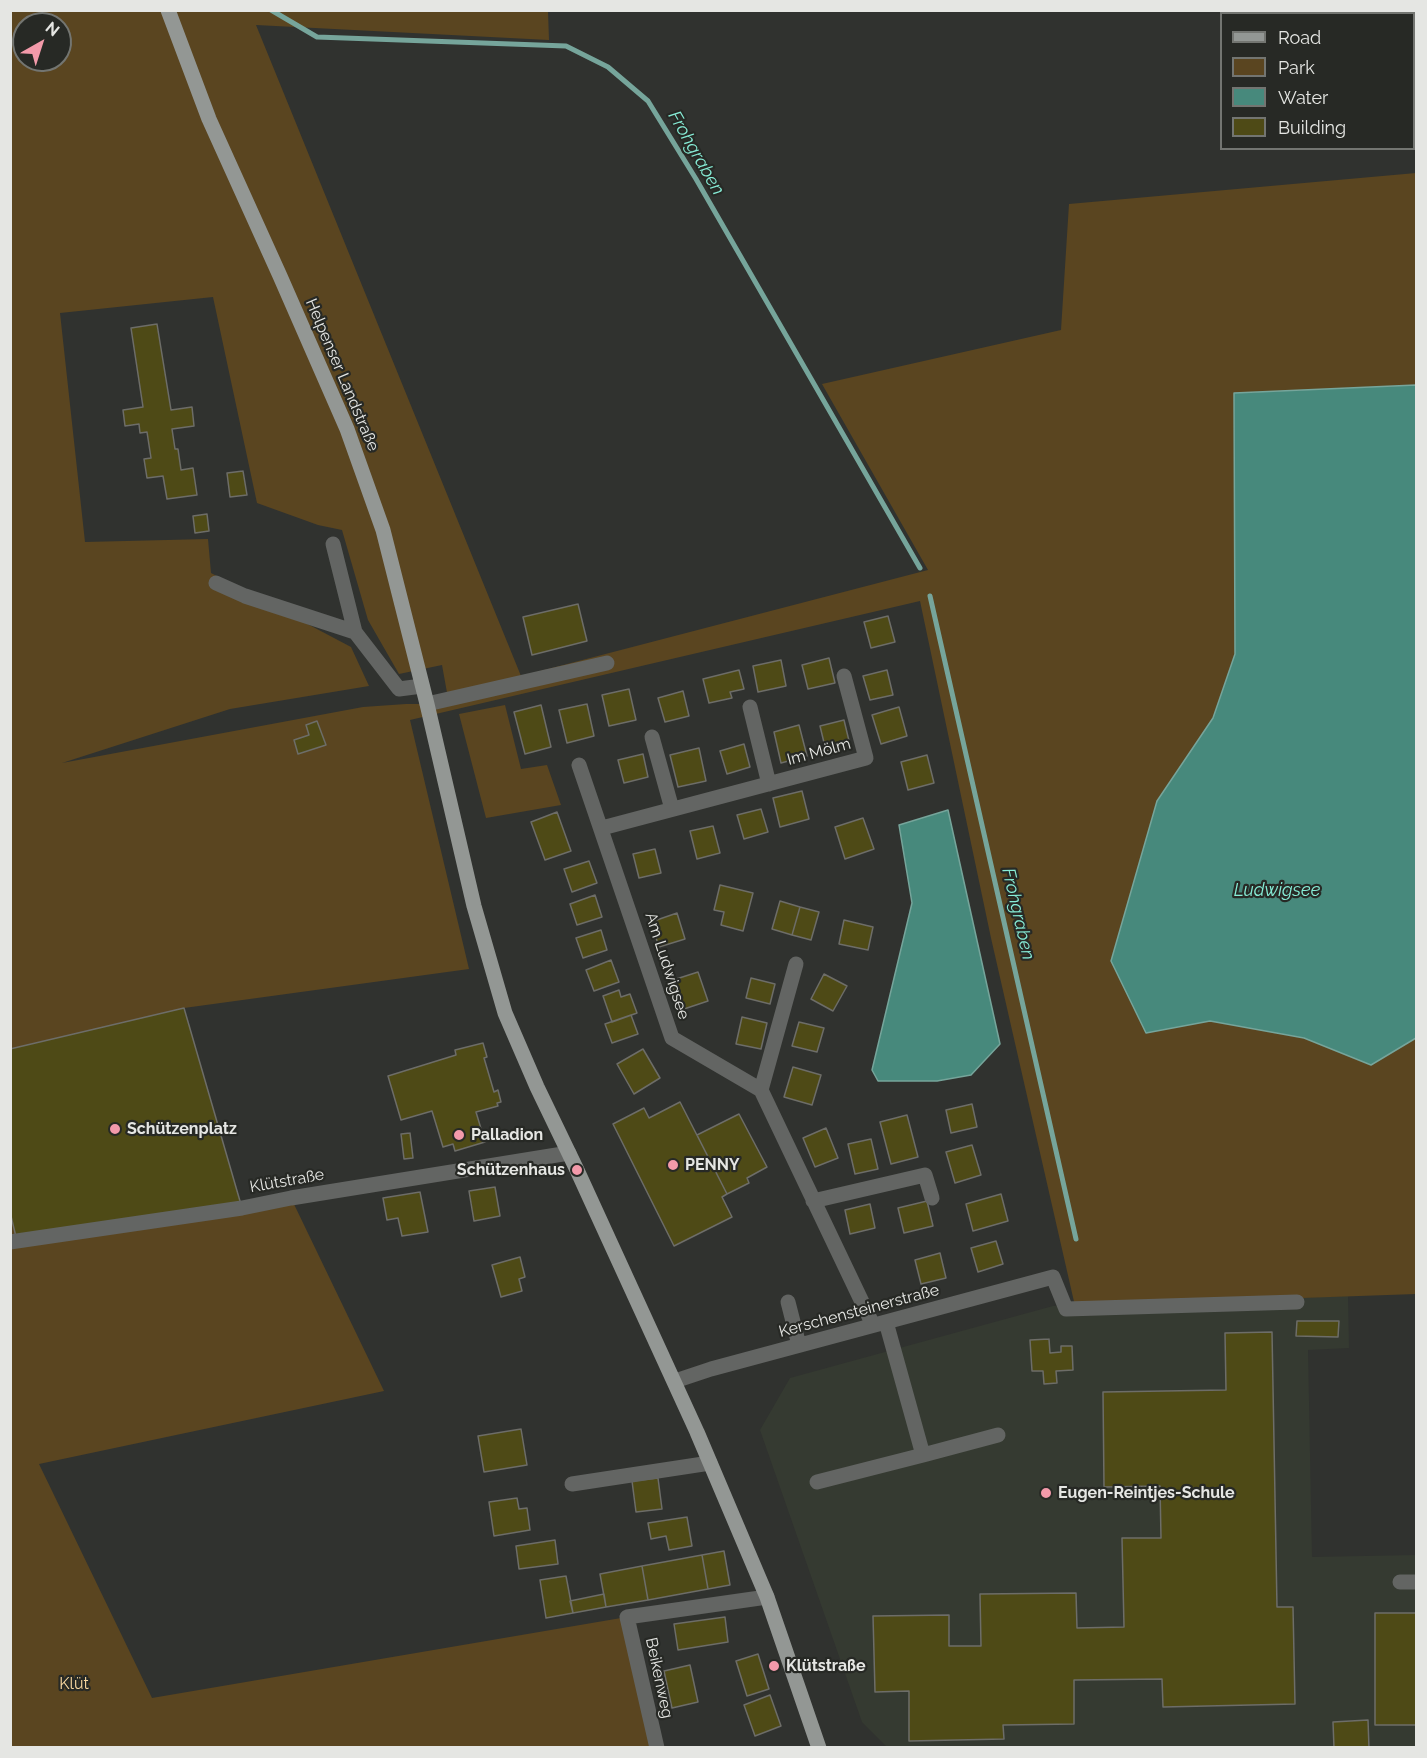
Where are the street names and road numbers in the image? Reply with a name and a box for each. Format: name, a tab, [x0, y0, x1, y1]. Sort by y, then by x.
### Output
street label: Helpenser Landstraße	[301, 296, 383, 454]
street label: Im Mölm	[785, 734, 853, 770]
street label: Am Ludwigsee	[641, 910, 693, 1022]
street label: Klütstraße	[248, 1165, 326, 1197]
street label: Kerschensteinerstraße	[777, 1280, 941, 1342]
street label: Beikenweg	[641, 1636, 677, 1720]

